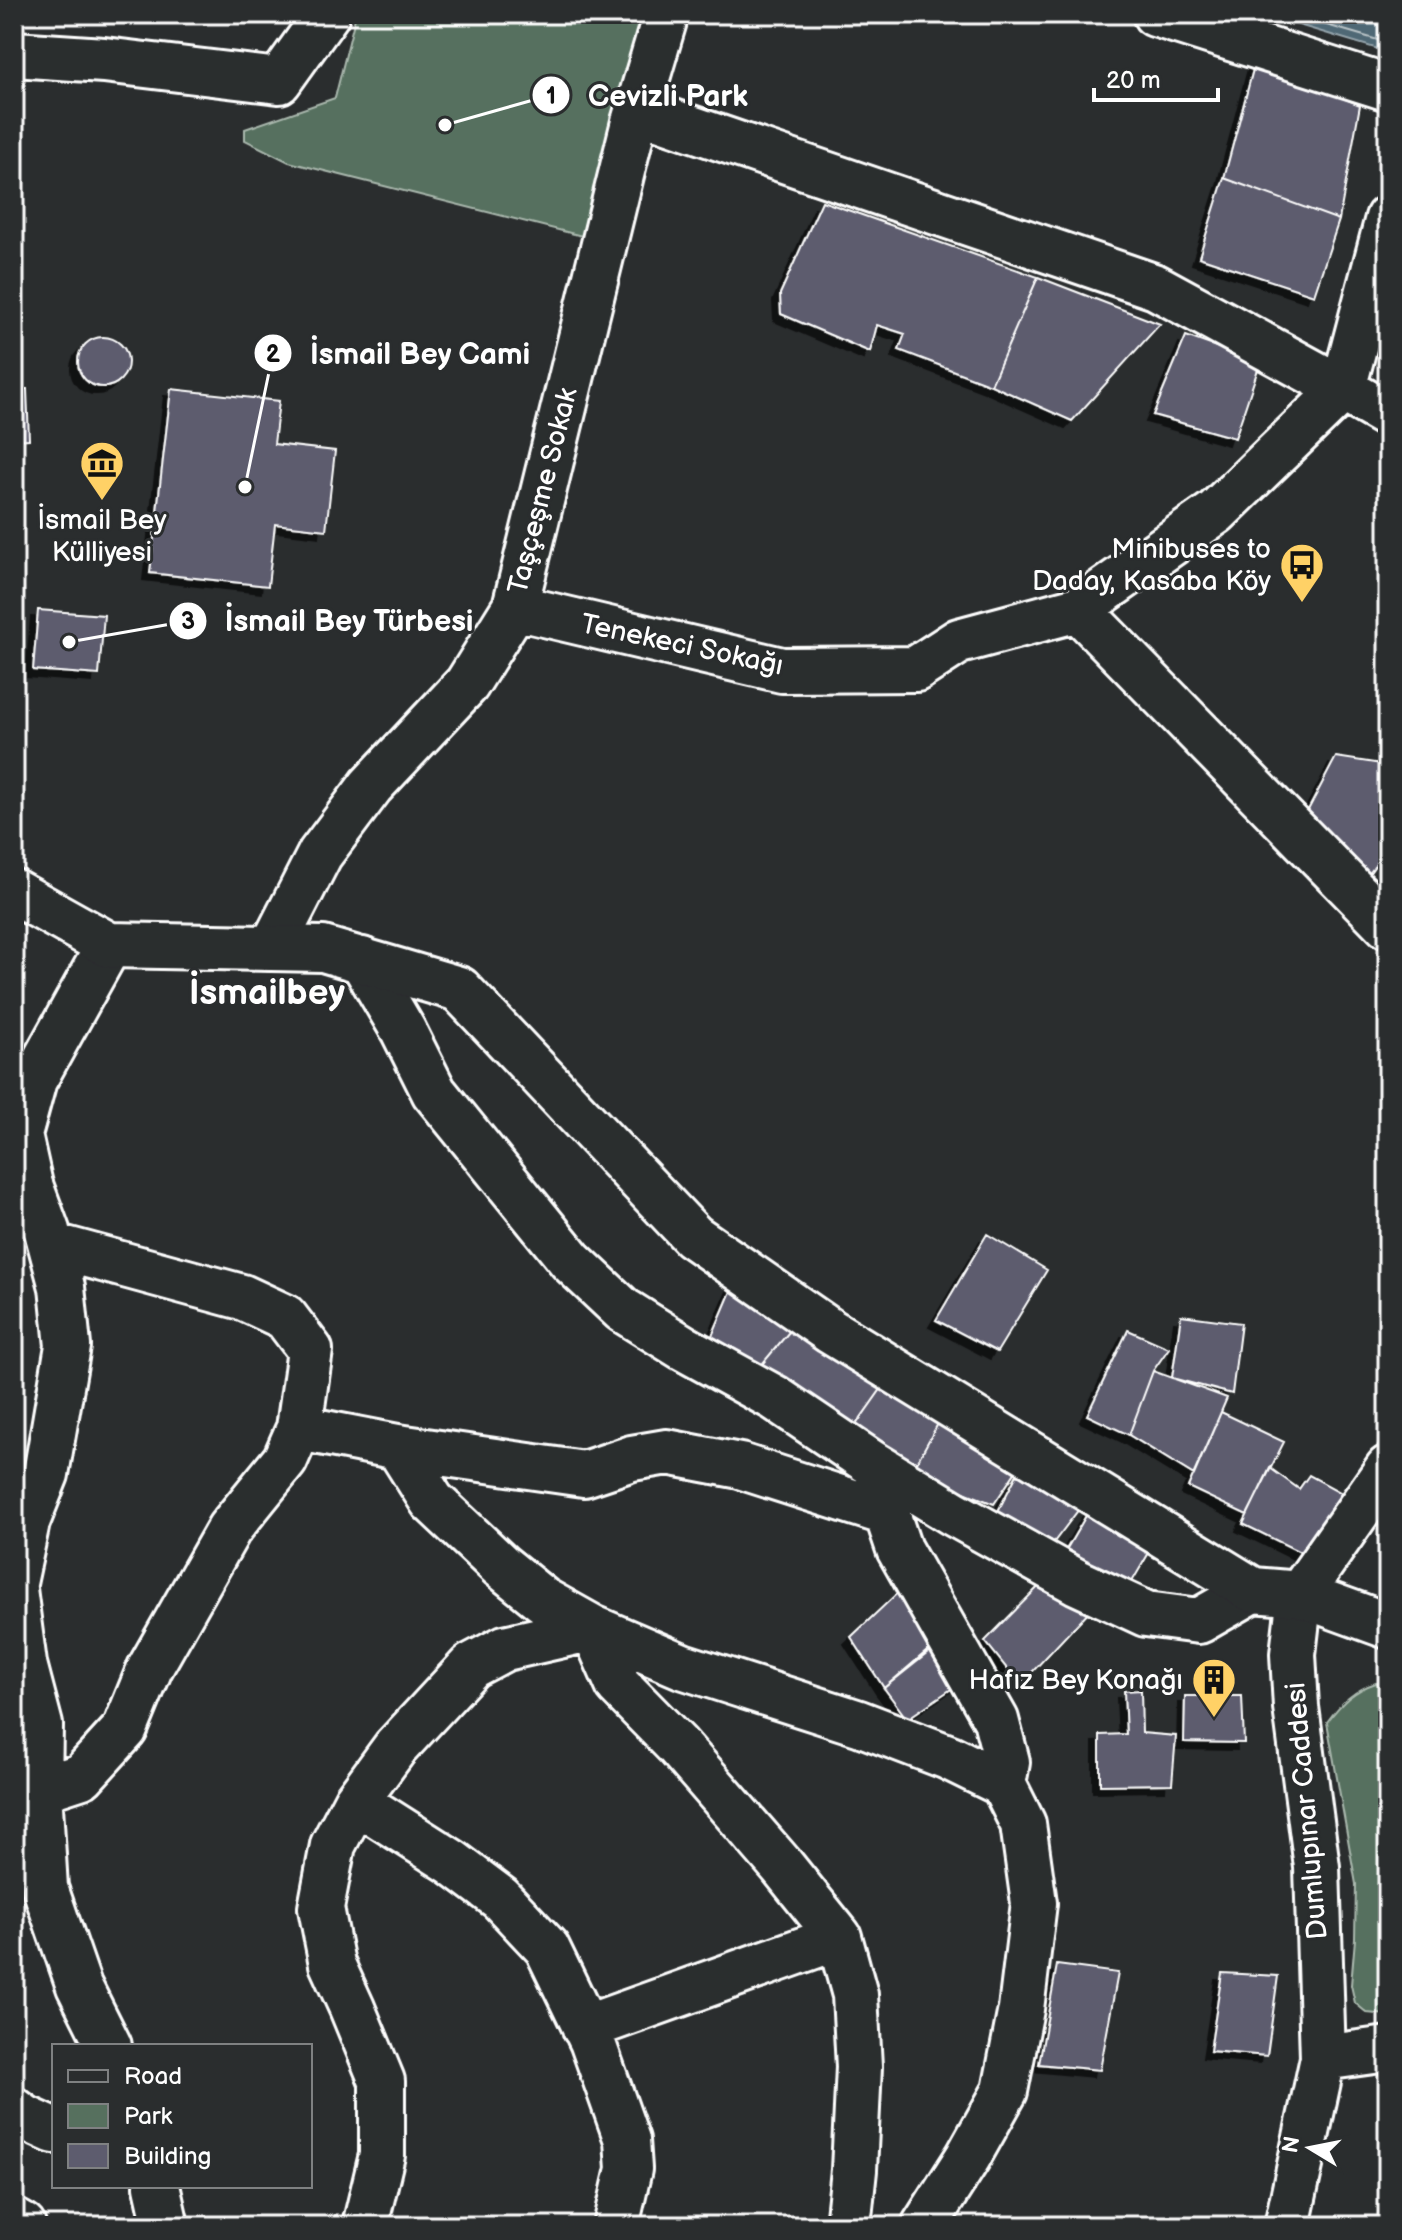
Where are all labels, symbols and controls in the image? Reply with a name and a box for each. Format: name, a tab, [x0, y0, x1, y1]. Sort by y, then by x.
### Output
scale bar	[1094, 52, 1218, 102]
text: 20 m	[1106, 66, 1161, 95]
callout: Cevizli Park	[531, 68, 764, 122]
text: Cevizli Park	[588, 79, 748, 115]
text: 1	[546, 82, 556, 111]
callout: İsmail Bey Cami	[253, 326, 546, 380]
text: İsmail Bey Cami	[310, 334, 530, 373]
text: 2	[266, 340, 281, 369]
street label: Taşçeşme Sokak	[501, 384, 585, 598]
museum icon: İsmail Bey Külliyesi	[78, 439, 126, 502]
place label: İsmail Bey Külliyesi	[37, 503, 167, 569]
place label: Minibuses to Daday, Kasaba Köy	[1032, 533, 1271, 598]
bus stop icon: Minibuses to Daday, Kasaba Köy	[1278, 541, 1326, 604]
callout: İsmail Bey Türbesi	[168, 594, 490, 648]
text: İsmail Bey Türbesi	[225, 601, 473, 640]
text: 3	[181, 607, 195, 636]
street label: Tenekeci Sokağı	[578, 607, 786, 683]
district label: İsmailbey	[189, 969, 345, 1015]
building icon: Hafız Bey Konağı	[1190, 1656, 1238, 1719]
place label: Hafız Bey Konağı	[968, 1664, 1183, 1697]
street label: Dumlupınar Caddesi	[1279, 1681, 1335, 1941]
legend	[52, 2044, 312, 2188]
text: Road	[124, 2062, 182, 2091]
text: Park	[124, 2102, 172, 2131]
north arrow	[1270, 2108, 1350, 2188]
text: N	[1277, 2134, 1307, 2155]
text: Building	[124, 2142, 211, 2171]

